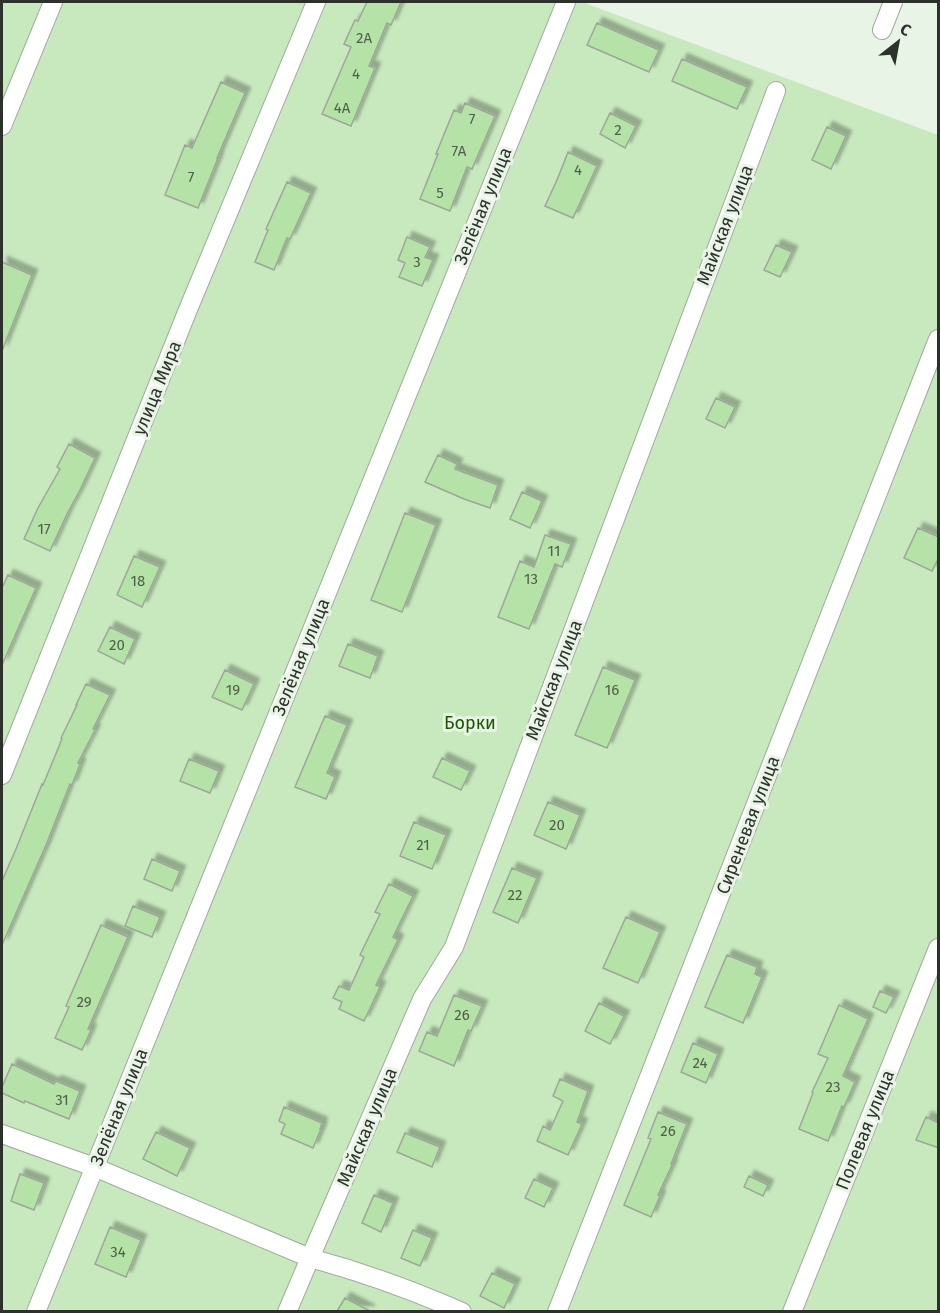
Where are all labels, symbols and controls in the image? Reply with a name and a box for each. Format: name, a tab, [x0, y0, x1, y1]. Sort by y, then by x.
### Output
north arrow	[868, 12, 928, 72]
text: С	[897, 19, 915, 40]
house number: 2А	[356, 29, 372, 47]
house number: 4	[352, 65, 360, 83]
house number: 4А	[334, 99, 351, 117]
house number: 7	[469, 110, 476, 128]
house number: 2	[614, 121, 622, 139]
house number: 7А	[452, 142, 467, 160]
street label: Зелёная улица	[449, 144, 517, 268]
house number: 4	[574, 161, 582, 179]
street label: Майская улица	[692, 162, 758, 288]
house number: 7	[188, 168, 195, 186]
house number: 5	[436, 184, 444, 202]
house number: 3	[413, 253, 421, 271]
street label: улица Мира	[128, 338, 186, 438]
house number: 17	[37, 520, 51, 538]
house number: 11	[548, 542, 560, 560]
house number: 13	[524, 570, 538, 588]
house number: 18	[131, 572, 145, 590]
street label: Зелёная улица	[267, 595, 335, 719]
street label: Майская улица	[521, 617, 587, 743]
house number: 20	[109, 636, 125, 654]
house number: 19	[226, 681, 240, 699]
house number: 16	[605, 681, 619, 699]
park label: Борки	[444, 712, 496, 734]
street label: Сиреневая улица	[712, 753, 784, 897]
house number: 20	[549, 816, 565, 834]
house number: 21	[416, 836, 430, 854]
house number: 22	[508, 886, 522, 904]
house number: 29	[76, 993, 92, 1011]
house number: 26	[454, 1006, 470, 1024]
street label: Зелёная улица	[85, 1045, 153, 1169]
house number: 24	[692, 1054, 708, 1072]
street label: Майская улица	[332, 1064, 402, 1190]
street label: Полевая улица	[831, 1067, 899, 1193]
house number: 23	[826, 1078, 840, 1096]
house number: 31	[55, 1091, 69, 1109]
house number: 26	[660, 1122, 676, 1140]
house number: 34	[110, 1243, 126, 1261]

